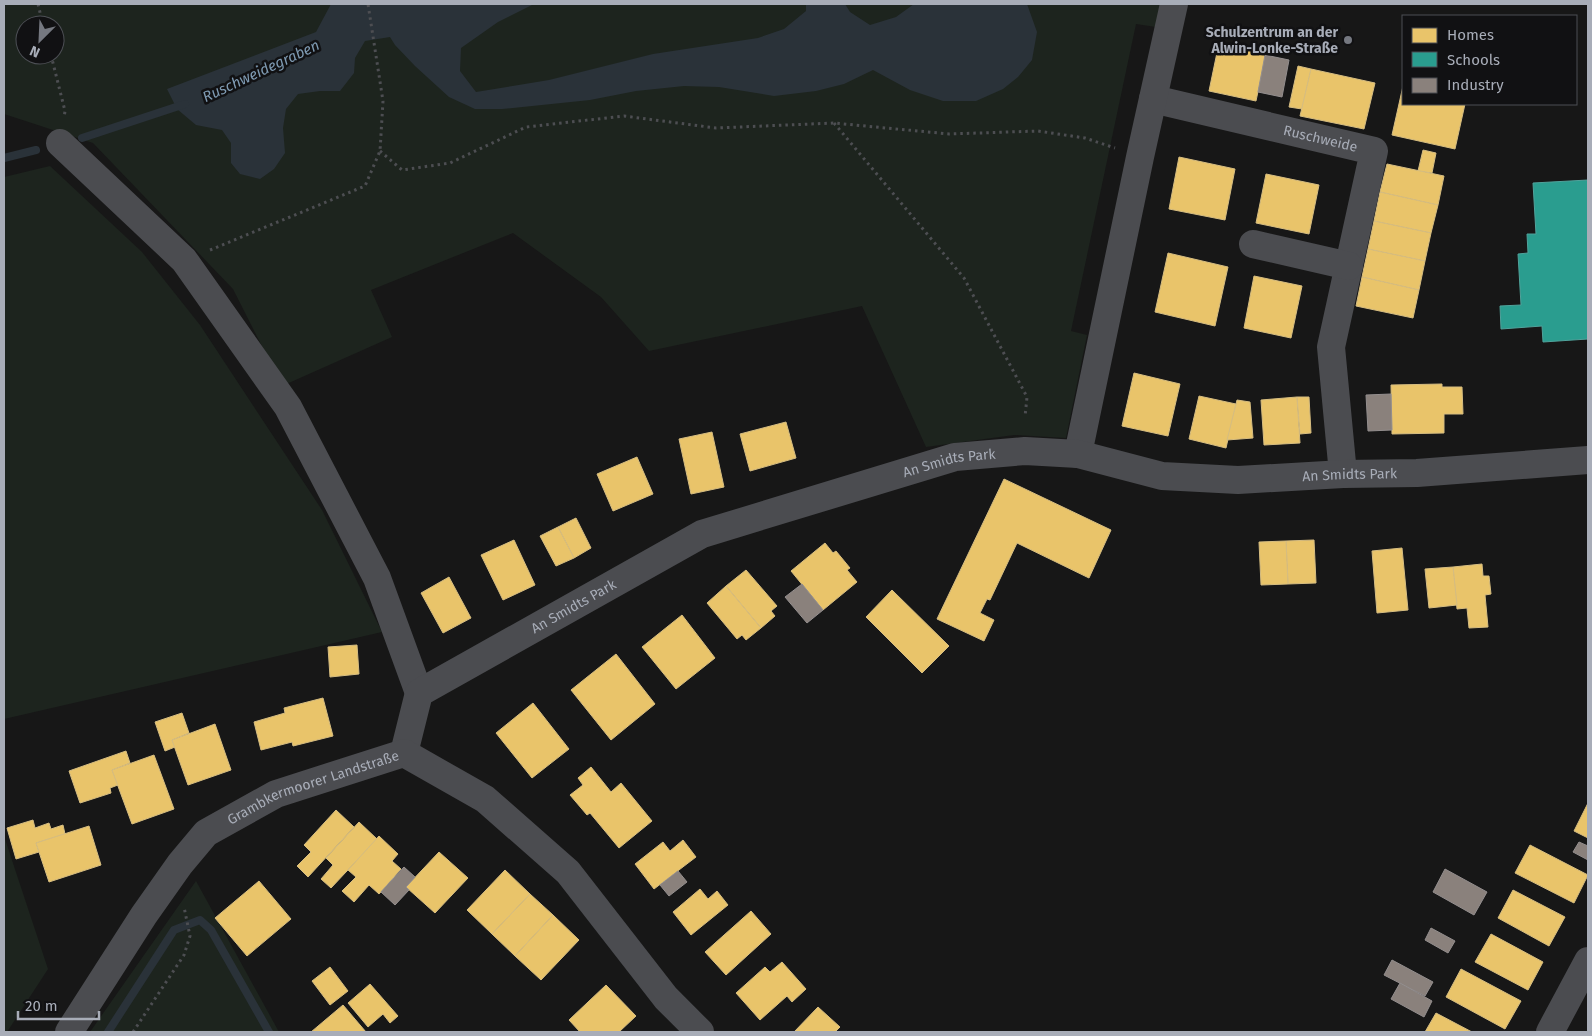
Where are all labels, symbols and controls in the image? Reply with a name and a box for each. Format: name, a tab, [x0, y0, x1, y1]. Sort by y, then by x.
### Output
north arrow	[15, 15, 65, 65]
legend	[1402, 15, 1577, 105]
place label: Schulzentrum an der Alwin-Lonke-Straße	[1206, 24, 1338, 57]
text: Homes	[1447, 26, 1494, 44]
marker: Schulzentrum an der Alwin-Lonke-Straße	[1342, 34, 1354, 46]
water label: Ruschweidegraben	[200, 36, 322, 106]
text: N	[27, 42, 43, 61]
text: Schools	[1447, 51, 1500, 69]
text: Industry	[1447, 76, 1504, 94]
street label: Ruschweide	[1282, 121, 1359, 155]
street label: An Smidts Park	[901, 445, 997, 481]
street label: An Smidts Park	[1302, 465, 1398, 485]
street label: An Smidts Park	[528, 575, 620, 637]
street label: Grambkermoorer Landstraße	[224, 747, 401, 828]
scale bar	[18, 988, 99, 1020]
text: 20 m	[25, 997, 58, 1015]

